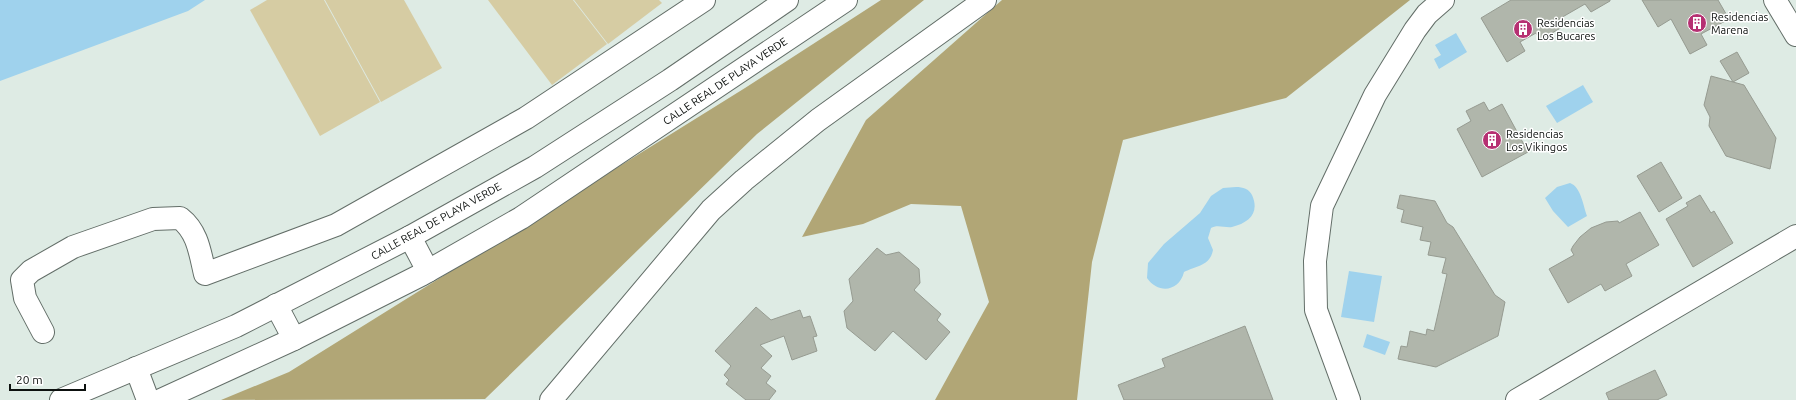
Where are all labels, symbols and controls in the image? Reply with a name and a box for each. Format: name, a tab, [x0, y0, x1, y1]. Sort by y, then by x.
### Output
place label: Residencias Marena	[1711, 11, 1769, 36]
building icon: Residencias Marena	[1686, 12, 1708, 34]
place label: Residencias Los Bucares	[1537, 17, 1596, 42]
building icon: Residencias Los Bucares	[1512, 18, 1534, 40]
street label: CALLE REAL DE PLAYA VERDE	[661, 35, 789, 127]
place label: Residencias Los Vikingos	[1506, 128, 1568, 153]
building icon: Residencias Los Vikingos	[1481, 129, 1503, 151]
street label: CALLE REAL DE PLAYA VERDE	[369, 180, 503, 262]
scale bar	[10, 366, 85, 392]
text: 20 m	[16, 373, 43, 386]

